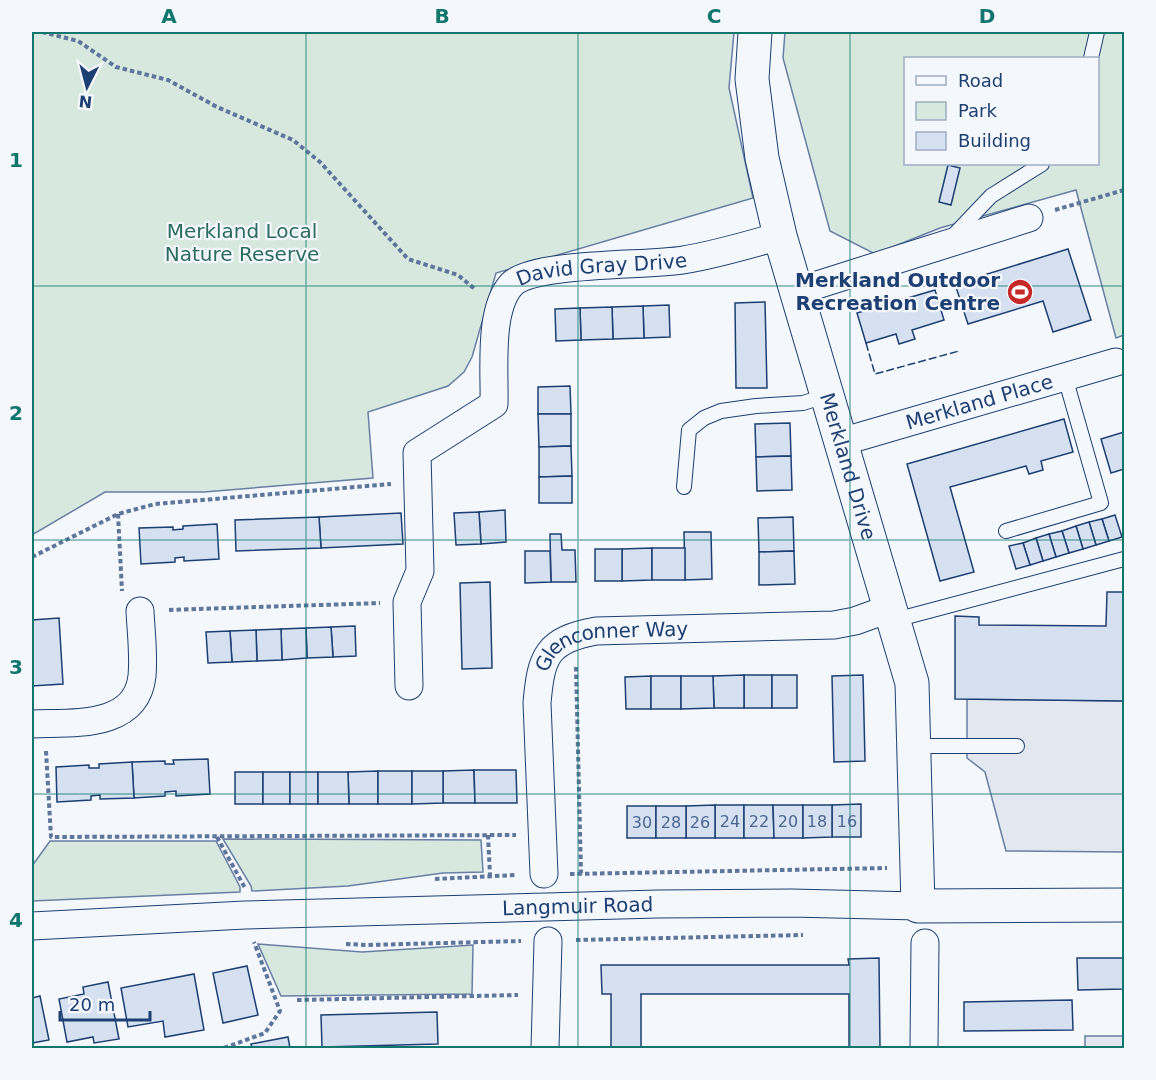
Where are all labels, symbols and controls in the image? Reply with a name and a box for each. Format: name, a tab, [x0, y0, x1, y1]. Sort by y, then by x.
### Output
text: A	[161, 4, 177, 28]
text: B	[434, 4, 450, 28]
text: C	[707, 4, 721, 28]
text: D	[979, 4, 995, 28]
north arrow	[57, 57, 117, 117]
legend	[904, 57, 1099, 165]
text: Road	[958, 70, 1003, 91]
text: N	[78, 91, 93, 112]
text: Park	[958, 100, 997, 121]
text: Building	[958, 130, 1031, 151]
text: 1	[9, 148, 23, 172]
park label: Merkland Local Nature Reserve	[165, 219, 319, 266]
street label: David Gray Drive	[513, 248, 689, 291]
place label: Merkland Outdoor Recreation Centre	[795, 268, 1000, 315]
sports icon: Merkland Outdoor Recreation Centre	[1005, 277, 1035, 307]
street label: Merkland Place	[903, 369, 1056, 435]
street label: Merkland Drive	[815, 390, 881, 543]
text: 2	[9, 401, 23, 425]
street label: Glenconner Way	[530, 617, 689, 675]
text: 3	[9, 655, 23, 679]
house number: 24	[720, 812, 740, 831]
house number: 22	[749, 812, 769, 831]
house number: 20	[778, 812, 798, 831]
house number: 18	[807, 812, 827, 831]
house number: 16	[837, 812, 857, 831]
house number: 30	[632, 813, 652, 832]
house number: 28	[661, 813, 681, 832]
house number: 26	[690, 813, 710, 832]
street label: Langmuir Road	[502, 892, 654, 920]
text: 4	[9, 908, 23, 932]
scale bar	[60, 984, 150, 1022]
text: 20 m	[69, 994, 115, 1015]

